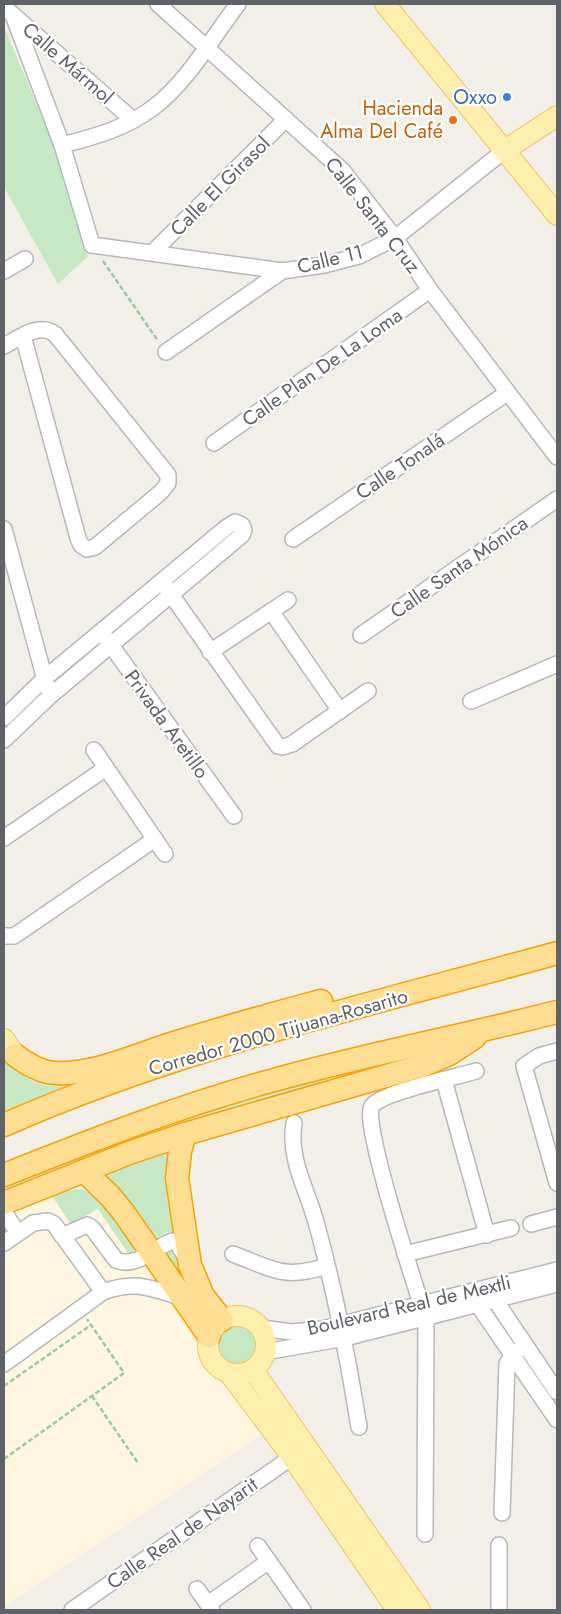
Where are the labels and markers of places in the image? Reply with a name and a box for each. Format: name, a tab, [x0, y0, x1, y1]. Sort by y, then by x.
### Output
place label: Oxxo	[453, 83, 497, 112]
marker: Oxxo	[501, 91, 513, 103]
place label: Hacienda Alma Del Café	[320, 94, 443, 146]
marker: Hacienda Alma Del Café	[447, 114, 459, 126]

